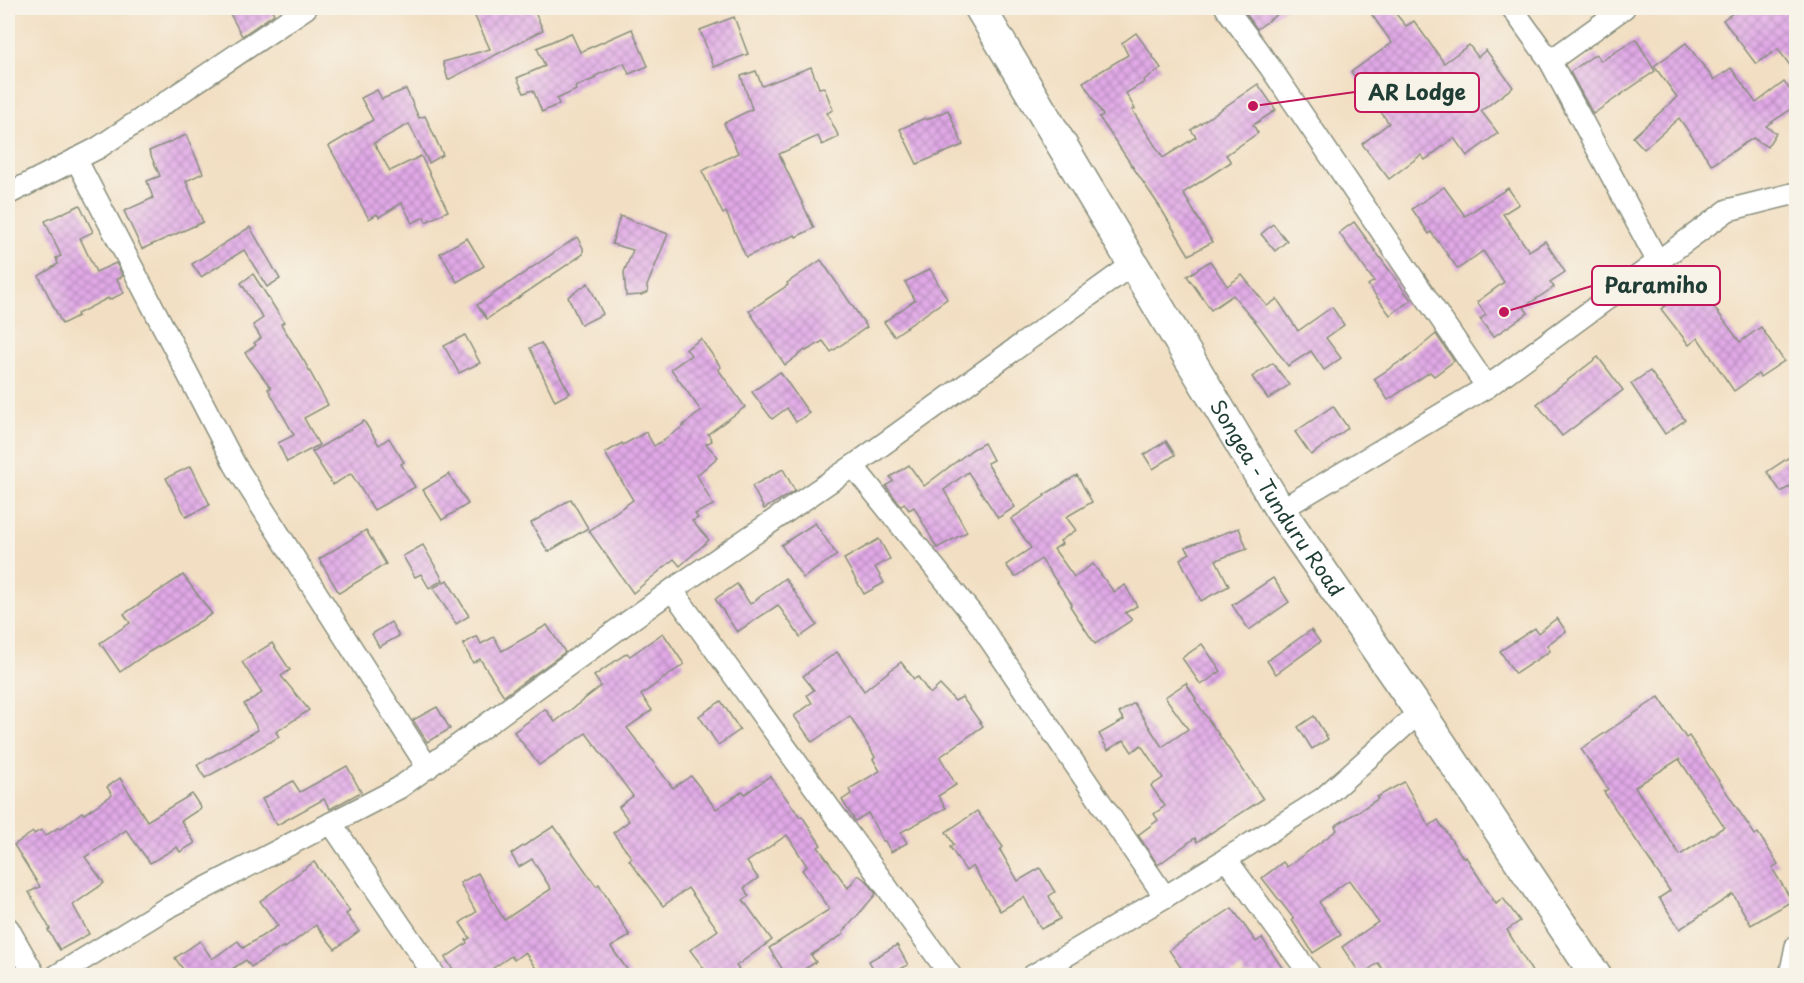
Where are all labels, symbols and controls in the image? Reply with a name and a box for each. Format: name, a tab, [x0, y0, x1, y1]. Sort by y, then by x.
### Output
callout: AR Lodge	[1355, 73, 1479, 112]
text: AR Lodge	[1368, 75, 1466, 107]
callout: Paramiho	[1592, 266, 1720, 305]
text: Paramiho	[1604, 268, 1708, 300]
street label: Songea - Tunduru Road	[1203, 394, 1352, 602]

